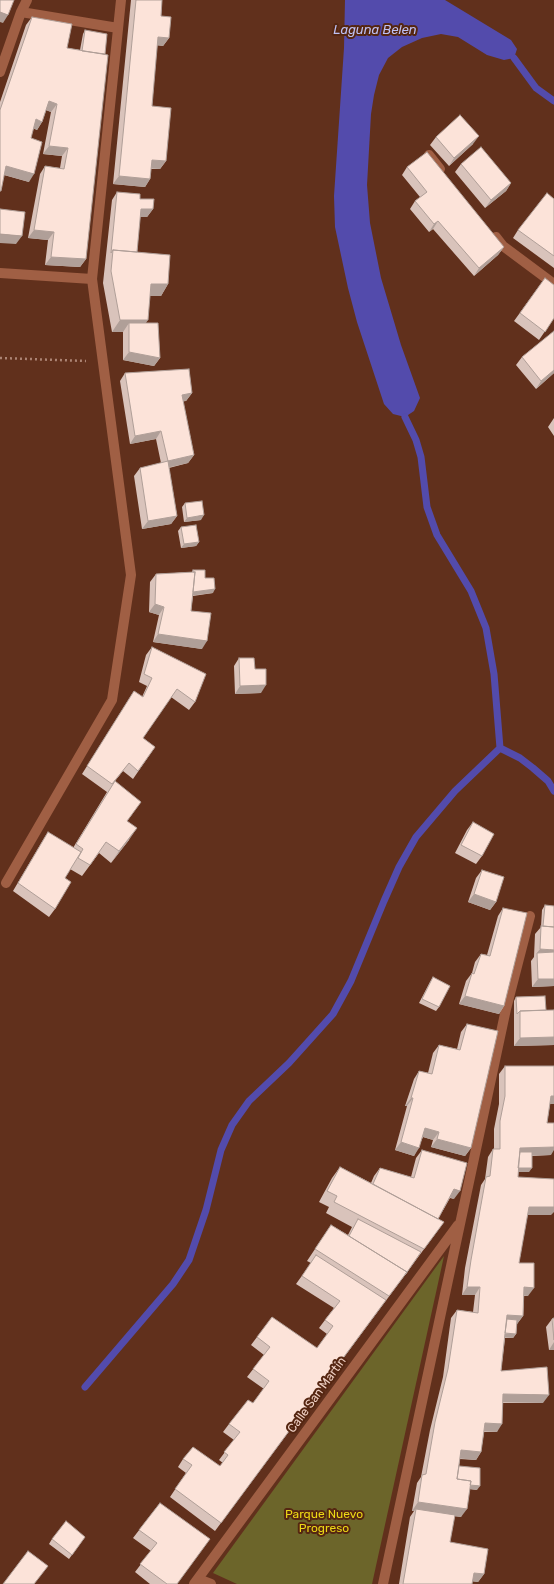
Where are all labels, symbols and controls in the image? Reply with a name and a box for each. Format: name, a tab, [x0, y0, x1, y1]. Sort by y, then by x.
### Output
water label: Laguna Belen	[333, 22, 417, 38]
street label: Calle San Martín	[285, 1354, 349, 1436]
park label: Parque Nuevo Progreso	[285, 1508, 363, 1536]

